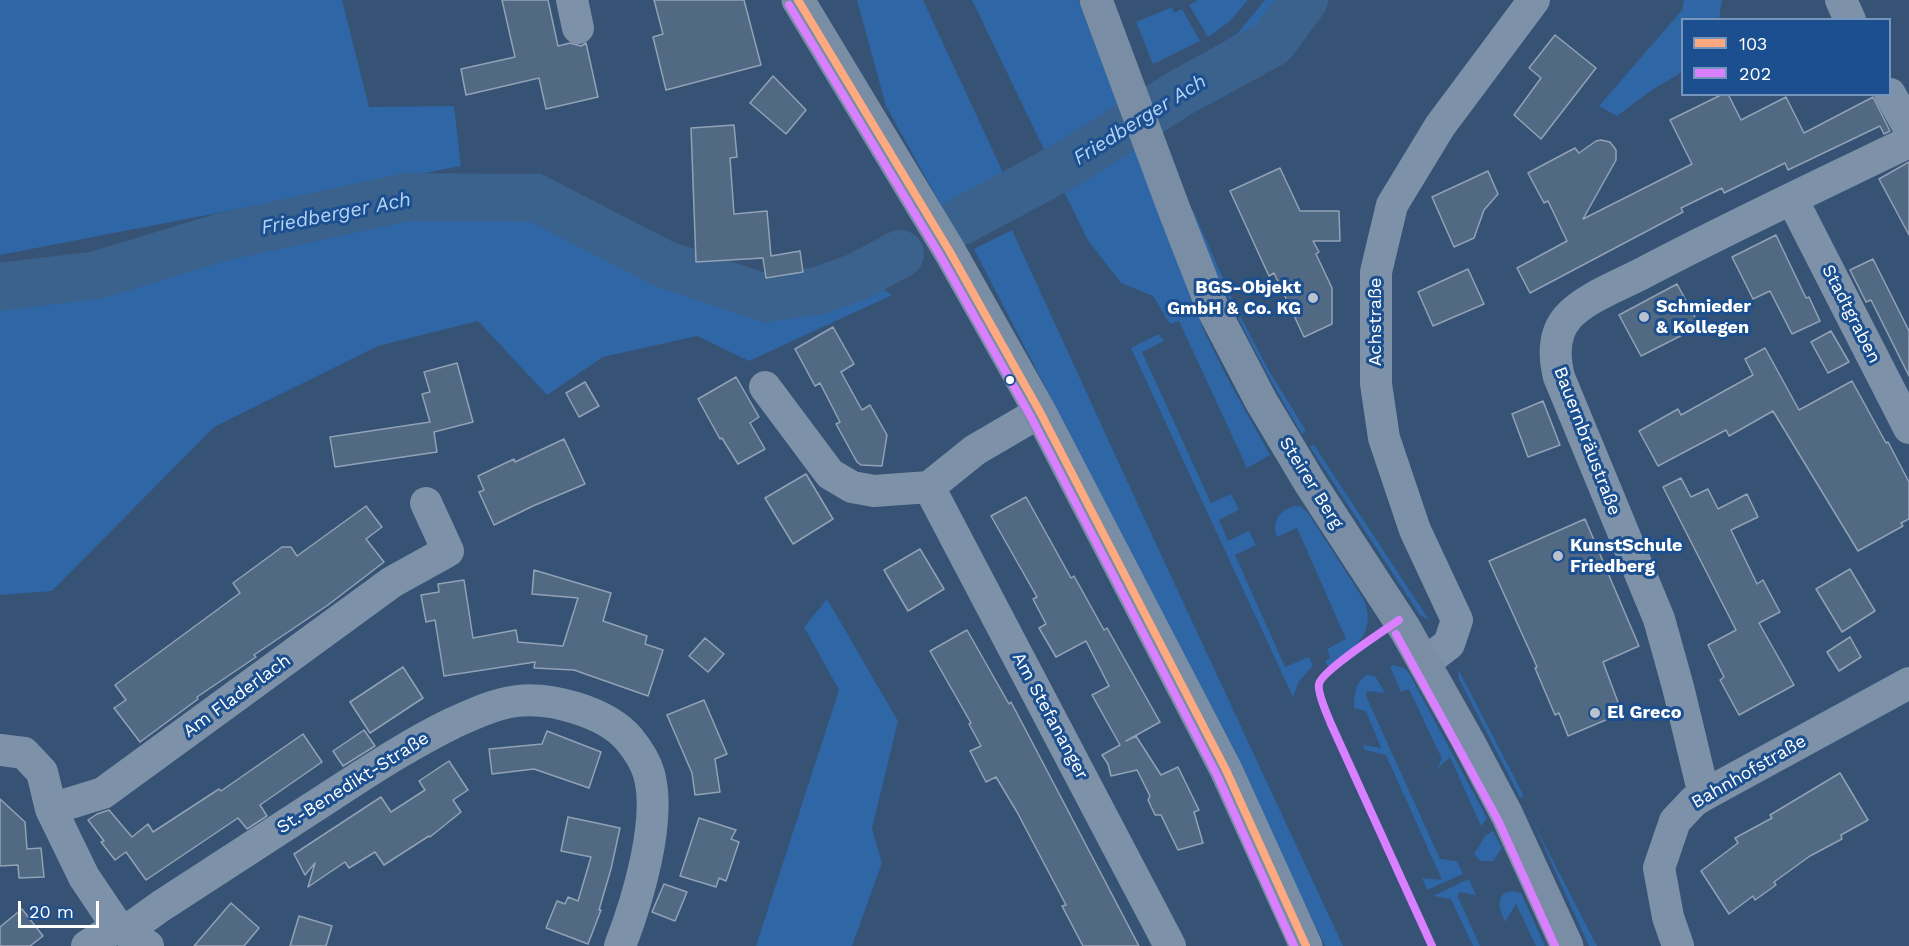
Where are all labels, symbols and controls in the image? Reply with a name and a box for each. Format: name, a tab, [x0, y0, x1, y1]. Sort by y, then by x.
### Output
legend	[1681, 18, 1891, 96]
text: 103	[1739, 33, 1767, 54]
text: 202	[1739, 63, 1771, 84]
water label: Friedberger Ach	[1069, 70, 1211, 170]
water label: Friedberger Ach	[259, 188, 413, 240]
street label: Stadtgraben	[1817, 261, 1885, 367]
place label: BGS-Objekt GmbH & Co. KG	[1167, 277, 1301, 320]
street label: Achstraße	[1365, 278, 1387, 366]
marker: BGS-Objekt GmbH & Co. KG	[1306, 291, 1320, 305]
place label: Schmieder & Kollegen	[1656, 296, 1751, 338]
marker: Schmieder & Kollegen	[1637, 310, 1651, 324]
street label: Bauernbräustraße	[1549, 364, 1625, 518]
unlabelled marker	[1004, 374, 1016, 386]
street label: Steirer Berg	[1274, 433, 1348, 533]
place label: KunstSchule Friedberg	[1570, 535, 1682, 578]
marker: KunstSchule Friedberg	[1551, 549, 1565, 563]
street label: Am Stefananger	[1007, 649, 1093, 783]
street label: Am Fladerlach	[179, 650, 295, 742]
place label: El Greco	[1607, 702, 1681, 724]
marker: El Greco	[1588, 706, 1602, 720]
street label: St.-Benedikt-Straße	[273, 727, 433, 839]
street label: Bahnhofstraße	[1688, 730, 1810, 814]
scale bar	[21, 889, 102, 927]
text: 20 m	[29, 901, 74, 922]

